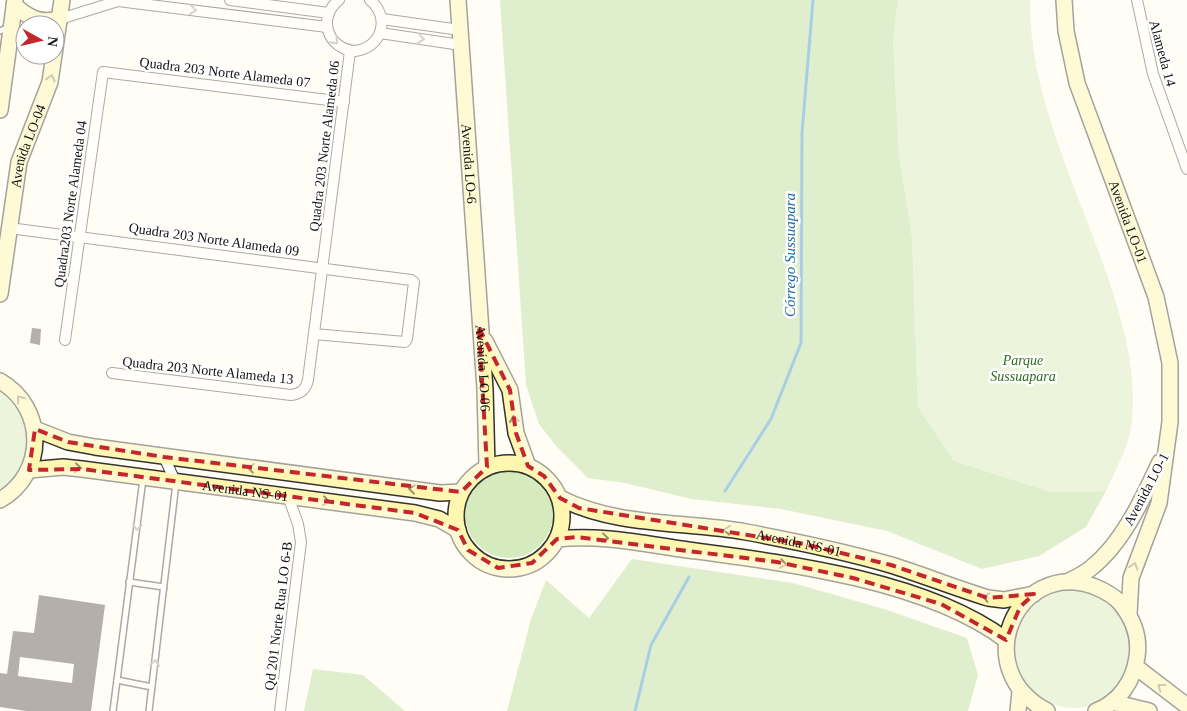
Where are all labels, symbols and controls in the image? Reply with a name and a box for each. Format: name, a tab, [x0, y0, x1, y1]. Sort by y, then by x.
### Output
one-way arrow	[189, 4, 197, 15]
north arrow	[15, 15, 65, 65]
street label: Alameda 14	[1146, 18, 1179, 88]
one-way arrow	[416, 34, 425, 44]
text: N	[44, 36, 61, 48]
one-way arrow	[329, 36, 338, 45]
street label: Quadra 203 Norte Alameda 07	[139, 55, 311, 90]
street label: Quadra 203 Norte Alameda 06	[307, 60, 342, 232]
one-way arrow	[45, 73, 56, 82]
street label: Avenida LO-04	[8, 102, 49, 189]
street label: Quadra203 Norte Alameda 04	[51, 120, 90, 288]
street label: Avenida LO-6	[459, 123, 479, 204]
street label: Avenida LO-01	[1106, 178, 1150, 265]
water label: Córrego Sussuapara	[782, 193, 798, 317]
street label: Quadra 203 Norte Alameda 09	[128, 220, 300, 259]
street label: Avenida LO-06	[473, 324, 493, 412]
park label: Parque Sussuapara	[990, 353, 1056, 384]
street label: Quadra 203 Norte Alameda 13	[122, 354, 294, 387]
one-way arrow	[18, 396, 26, 405]
one-way arrow	[509, 415, 520, 423]
street label: Avenida LO-1	[1121, 450, 1172, 528]
one-way arrow	[74, 462, 82, 473]
one-way arrow	[247, 463, 255, 474]
street label: Avenida NS-01	[201, 478, 289, 504]
one-way arrow	[408, 484, 416, 495]
one-way arrow	[322, 495, 330, 506]
one-way arrow	[132, 522, 142, 531]
one-way arrow	[723, 525, 731, 536]
street label: Avenida NS-01	[755, 527, 843, 560]
one-way arrow	[602, 532, 610, 543]
street label: Qd 201 Norte Rua LO 6-B	[262, 541, 295, 691]
one-way arrow	[779, 558, 788, 568]
one-way arrow	[1129, 563, 1139, 571]
one-way arrow	[981, 592, 990, 603]
one-way arrow	[149, 658, 160, 666]
one-way arrow	[1158, 685, 1167, 693]

